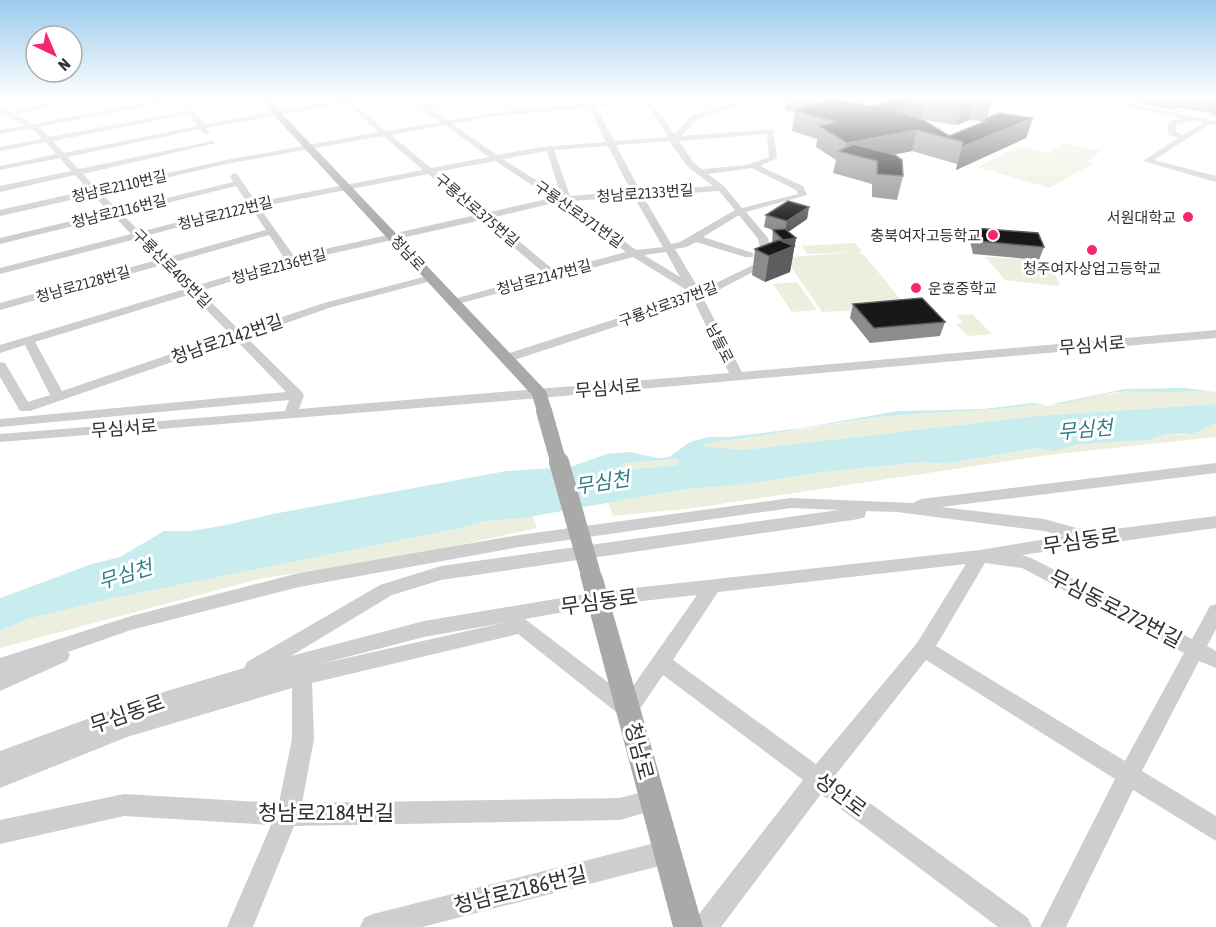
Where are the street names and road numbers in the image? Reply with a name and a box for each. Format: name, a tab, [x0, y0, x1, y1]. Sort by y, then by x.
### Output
street label: 청남로2110번길	[70, 167, 168, 205]
street label: 구룡산로375번길	[432, 170, 522, 250]
street label: 구룡산로371번길	[532, 177, 626, 251]
street label: 청남로2133번길	[596, 181, 694, 205]
street label: 청남로2116번길	[70, 191, 168, 231]
street label: 청남로2122번길	[176, 193, 274, 233]
street label: 구룡산로405번길	[129, 225, 215, 311]
street label: 청남로	[388, 232, 428, 274]
street label: 청남로2136번길	[230, 245, 328, 287]
street label: 청남로2147번길	[495, 256, 593, 298]
street label: 청남로2128번길	[34, 262, 132, 306]
street label: 구룡산로337번길	[616, 278, 720, 330]
street label: 청남로2142번길	[168, 310, 286, 368]
street label: 남들로	[703, 321, 737, 365]
street label: 무심서로	[1058, 332, 1126, 358]
street label: 무심서로	[574, 375, 642, 401]
street label: 무심서로	[90, 415, 158, 441]
street label: 무심동로	[1041, 522, 1121, 558]
street label: 무심동로272번길	[1046, 564, 1186, 652]
street label: 무심동로	[559, 584, 639, 618]
street label: 무심동로	[87, 689, 167, 737]
street label: 청남로	[621, 720, 659, 782]
street label: 성안로	[811, 767, 871, 821]
street label: 청남로2184번길	[258, 800, 394, 824]
street label: 청남로2186번길	[451, 861, 589, 917]

